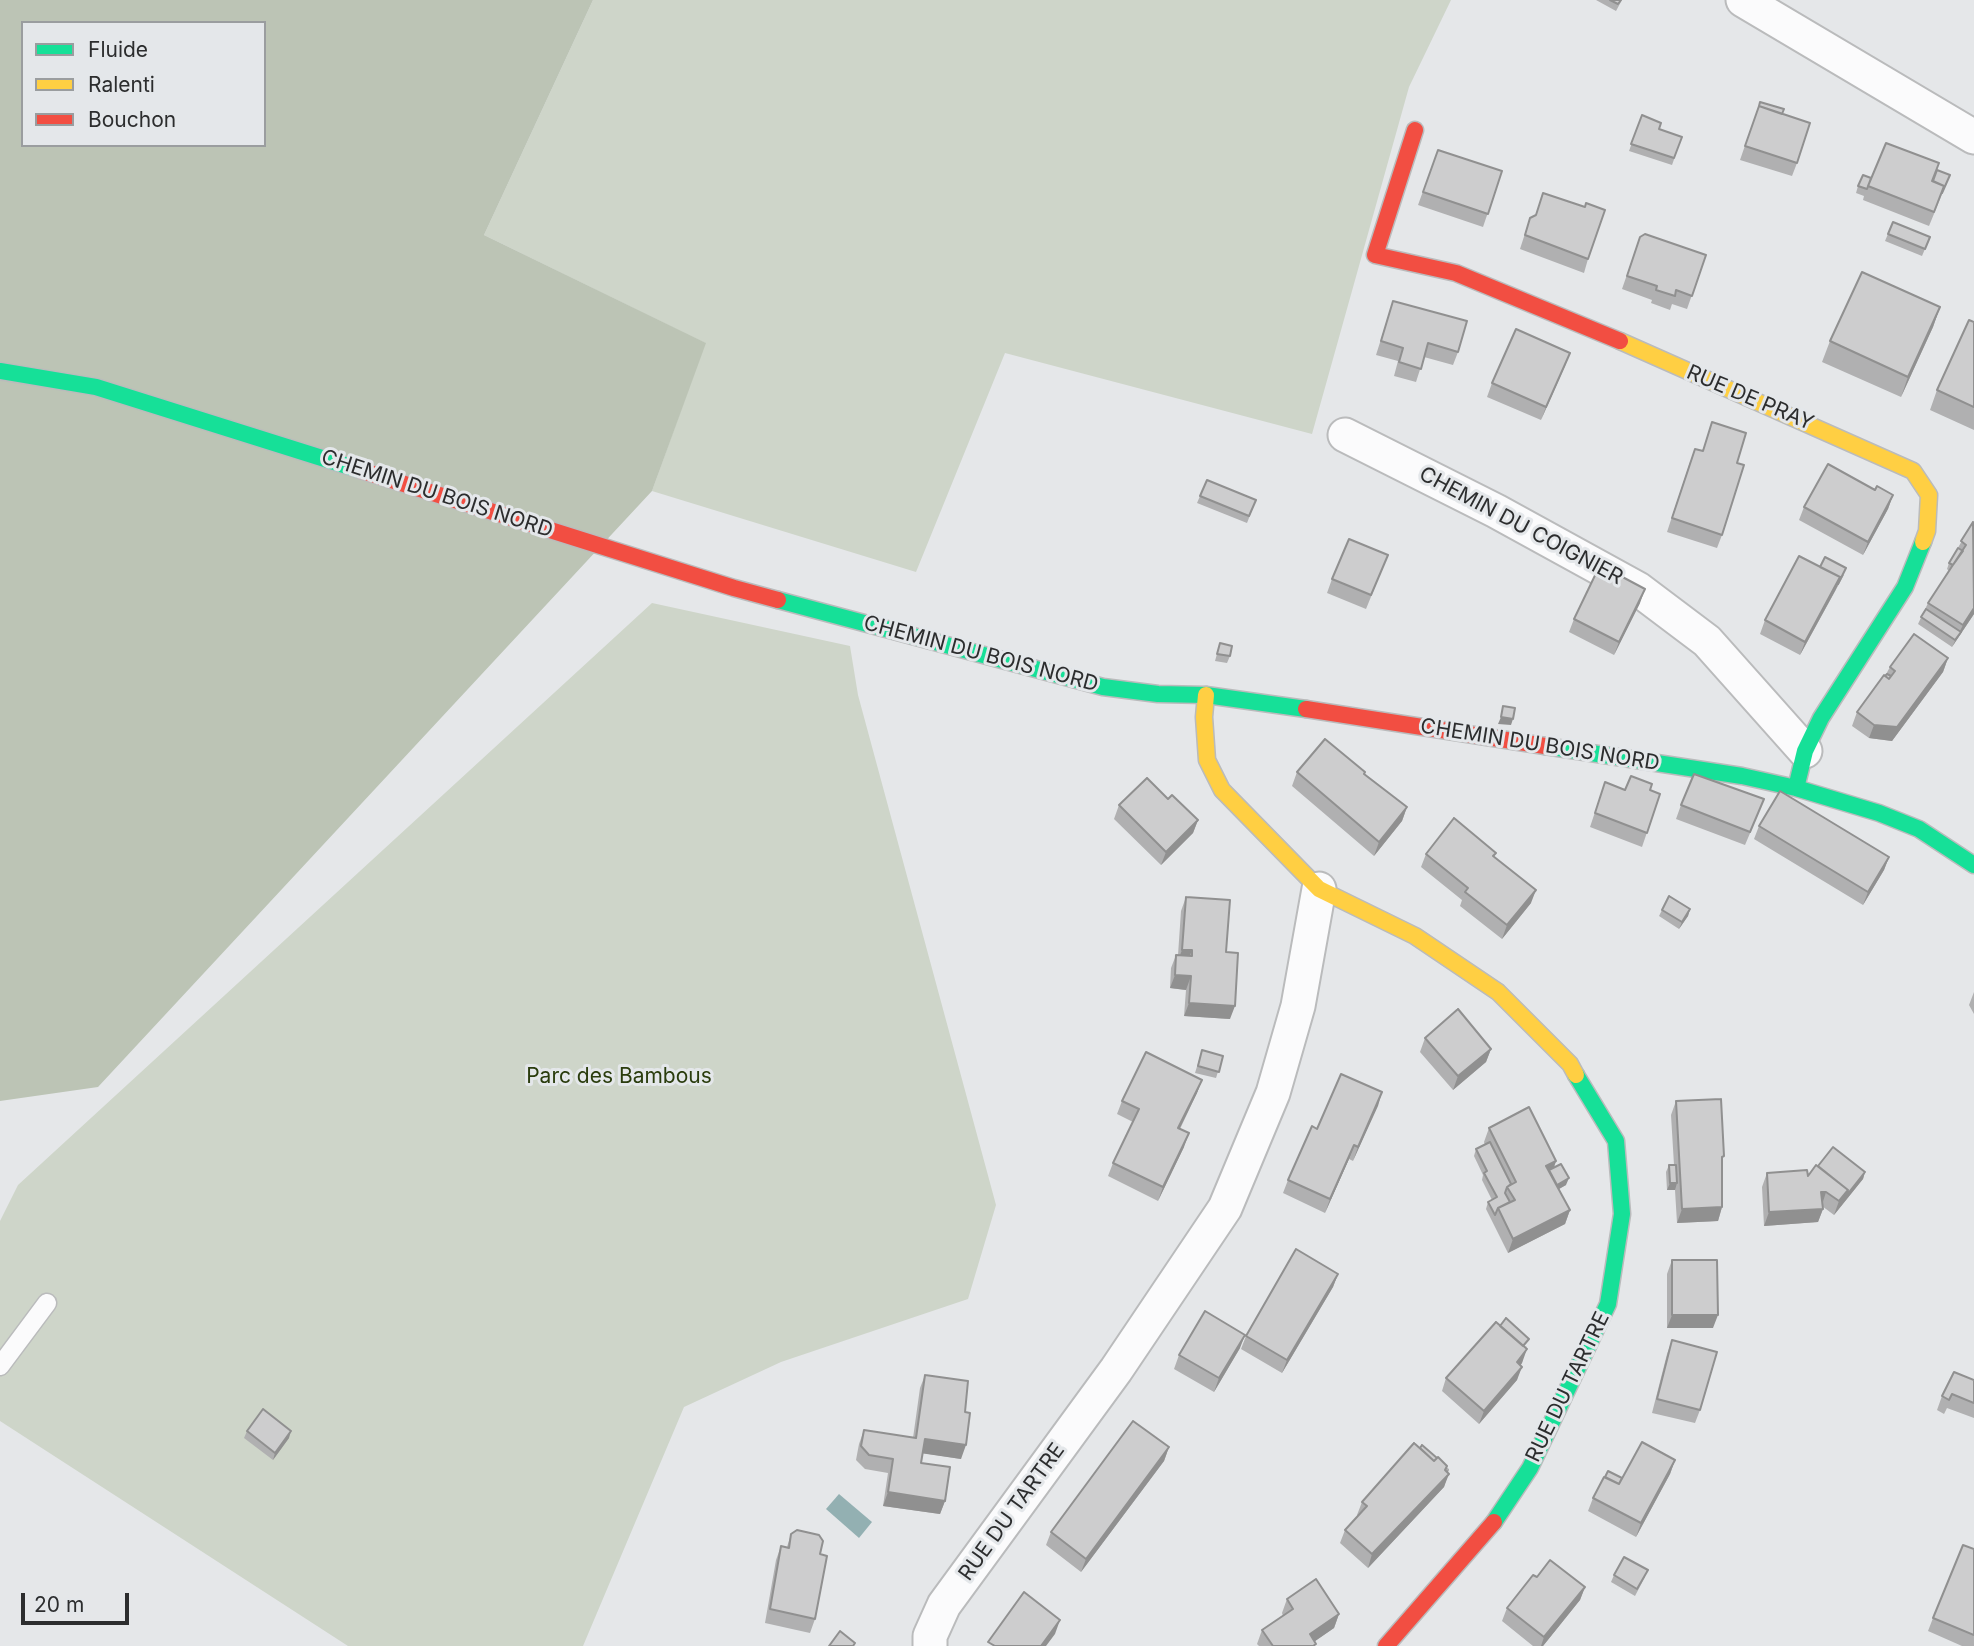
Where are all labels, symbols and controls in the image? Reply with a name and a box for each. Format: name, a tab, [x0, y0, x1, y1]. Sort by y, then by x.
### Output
legend	[21, 21, 266, 147]
text: Fluide	[88, 37, 148, 62]
text: Ralenti	[88, 72, 155, 97]
text: Bouchon	[88, 107, 176, 132]
street label: RUE DE PRAY	[1683, 360, 1817, 436]
street label: CHEMIN DU BOIS NORD	[318, 445, 556, 543]
street label: CHEMIN DU COIGNIER	[1415, 462, 1627, 590]
street label: CHEMIN DU BOIS NORD	[861, 611, 1101, 697]
street label: CHEMIN DU BOIS NORD	[1419, 714, 1661, 776]
park label: Parc des Bambous	[526, 1064, 712, 1090]
street label: RUE DU TARTRE	[1521, 1308, 1615, 1466]
street label: RUE DU TARTRE	[954, 1438, 1070, 1586]
scale bar	[24, 1580, 133, 1624]
text: 20 m	[34, 1592, 84, 1617]

